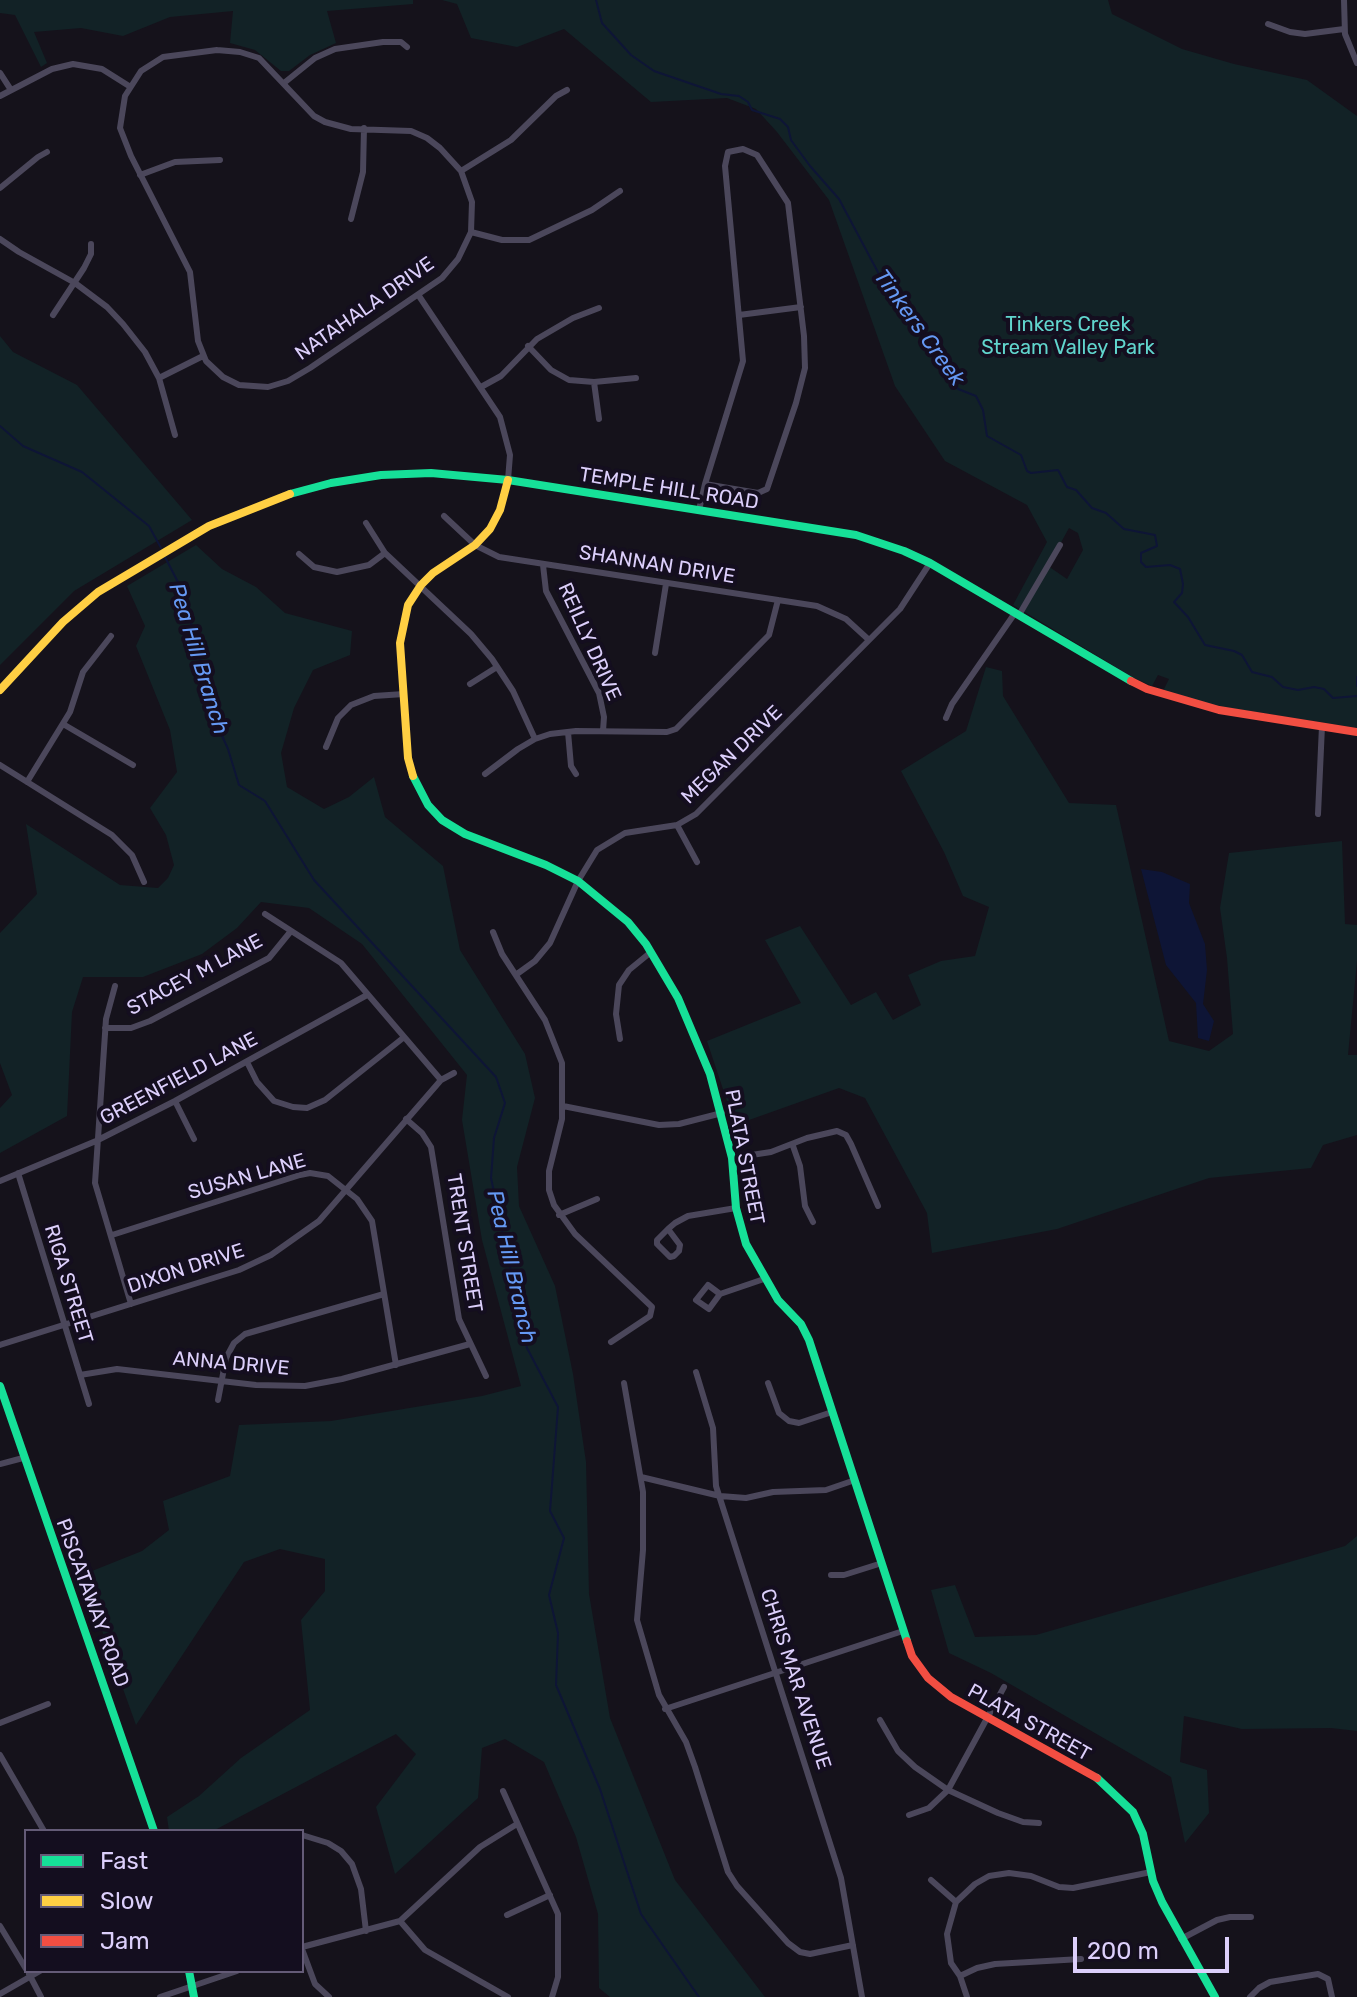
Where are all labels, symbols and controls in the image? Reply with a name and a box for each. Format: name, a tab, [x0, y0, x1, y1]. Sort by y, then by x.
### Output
street label: NATAHALA DRIVE	[291, 252, 439, 366]
water label: Tinkers Creek	[868, 264, 970, 392]
park label: Tinkers Creek Stream Valley Park	[981, 313, 1155, 360]
street label: TEMPLE HILL ROAD	[578, 463, 760, 515]
street label: SHANNAN DRIVE	[577, 541, 737, 589]
street label: REILLY DRIVE	[552, 579, 626, 705]
water label: Pea Hill Branch	[162, 580, 234, 738]
street label: MEGAN DRIVE	[677, 701, 787, 809]
street label: STACEY M LANE	[123, 929, 267, 1021]
street label: GREENFIELD LANE	[96, 1027, 262, 1131]
street label: PLATA STREET	[719, 1087, 769, 1227]
street label: SUSAN LANE	[185, 1149, 309, 1205]
street label: TRENT STREET	[441, 1172, 487, 1314]
water label: Pea Hill Branch	[480, 1188, 542, 1346]
street label: RIGA STREET	[39, 1222, 97, 1346]
street label: DIXON DRIVE	[125, 1239, 247, 1299]
street label: ANNA DRIVE	[172, 1347, 290, 1381]
street label: PISCATAWAY ROAD	[50, 1515, 134, 1691]
street label: CHRIS MAR AVENUE	[754, 1586, 836, 1772]
street label: PLATA STREET	[963, 1679, 1095, 1767]
legend	[24, 1829, 304, 1973]
text: Fast	[100, 1847, 148, 1875]
text: Slow	[100, 1887, 153, 1915]
scale bar	[1077, 1921, 1233, 1971]
text: Jam	[100, 1927, 150, 1955]
text: 200 m	[1087, 1937, 1159, 1965]

